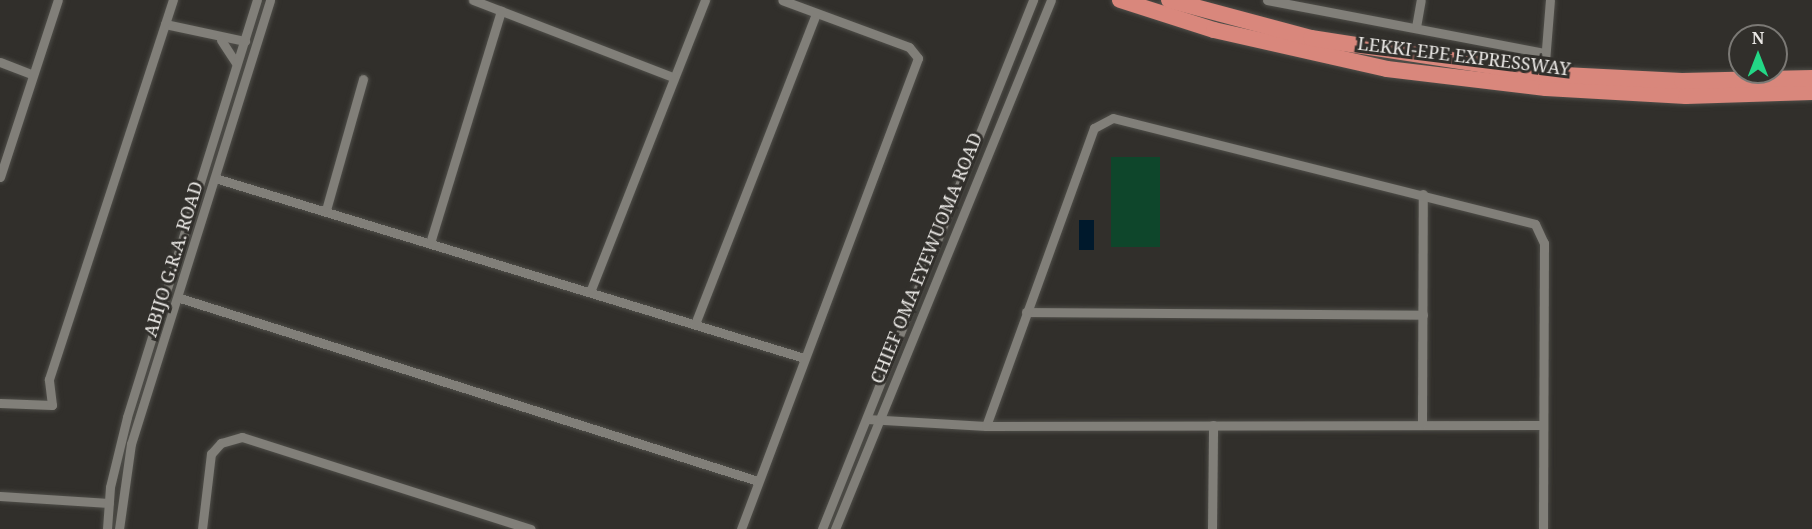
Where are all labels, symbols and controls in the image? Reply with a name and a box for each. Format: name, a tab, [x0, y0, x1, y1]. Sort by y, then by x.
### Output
north arrow	[1728, 24, 1788, 84]
text: N	[1752, 27, 1764, 49]
street label: LEKKI-EPE EXPRESSWAY	[1356, 32, 1572, 80]
street label: CHIEF OMA EYEWUOMA ROAD	[866, 129, 986, 387]
street label: ABIJO G.R.A. ROAD	[139, 179, 207, 339]

